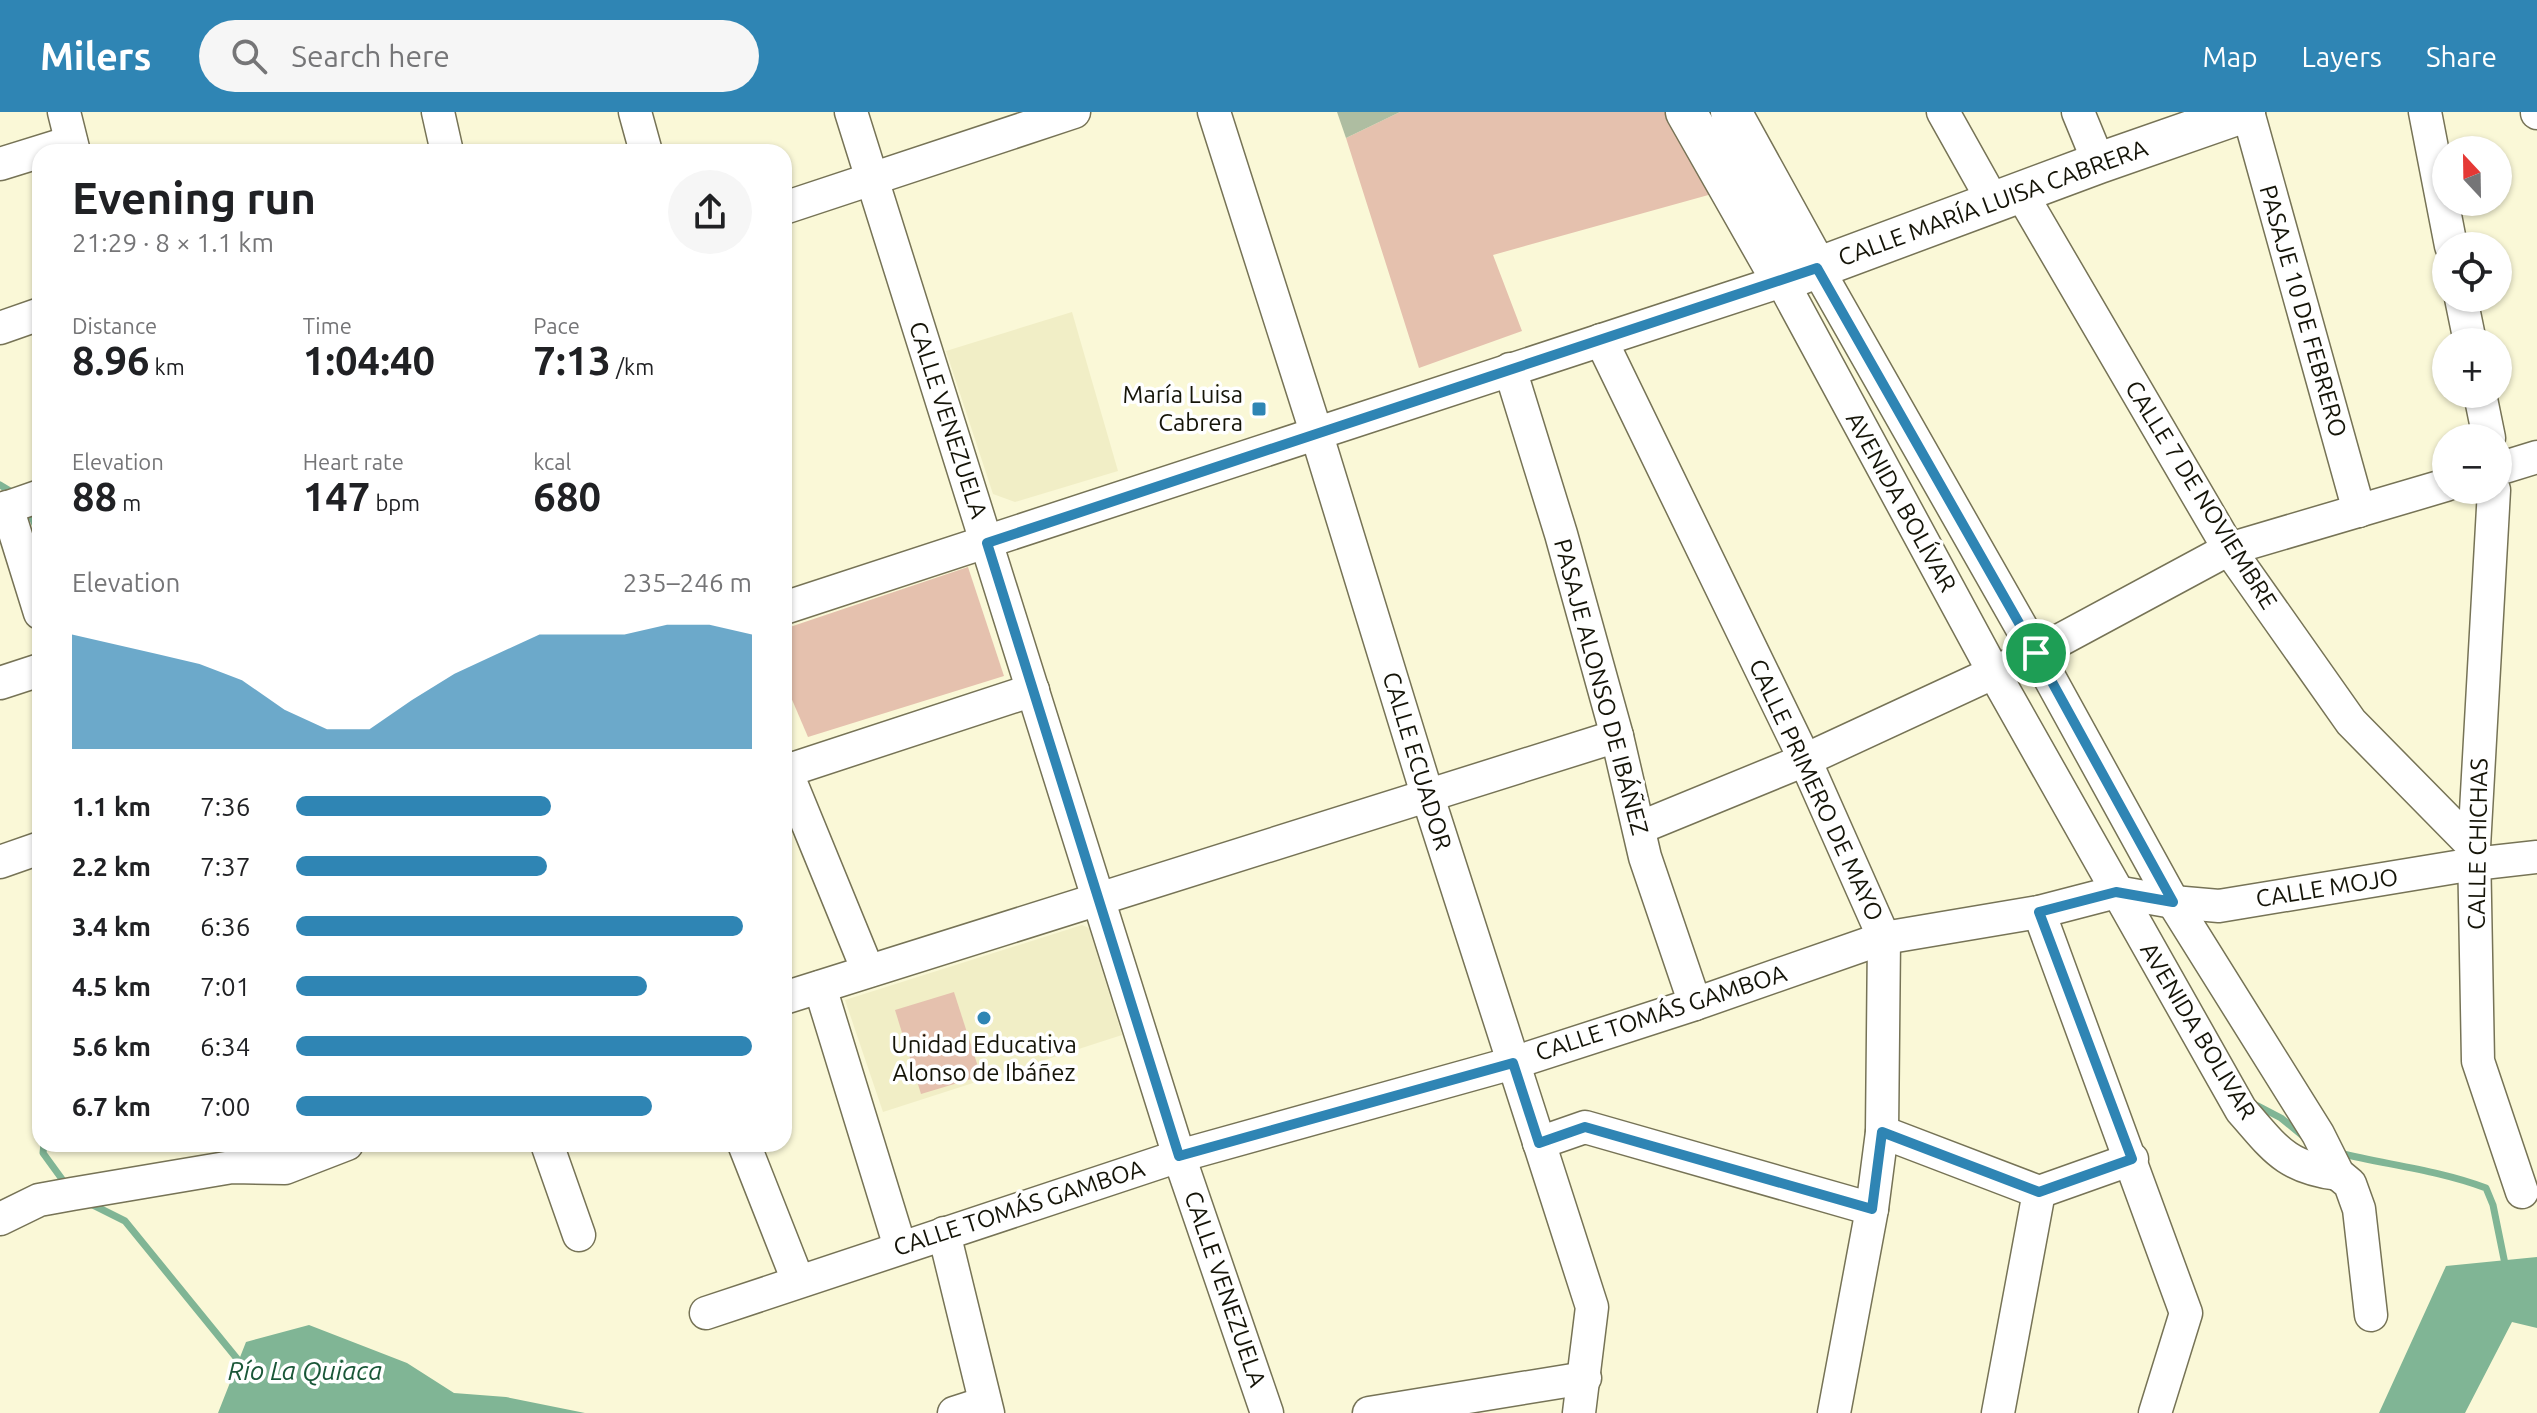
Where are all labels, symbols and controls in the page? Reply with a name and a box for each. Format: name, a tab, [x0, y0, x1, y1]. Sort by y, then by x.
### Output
search box	[199, 20, 759, 92]
icon: search	[227, 34, 271, 78]
text: Milers	[40, 35, 151, 77]
text: Search here	[291, 39, 450, 73]
text: Map	[2202, 41, 2258, 72]
text: Layers	[2302, 41, 2382, 72]
text: Share	[2426, 41, 2497, 72]
street label: CALLE MARÍA LUISA CABRERA	[1834, 133, 2151, 271]
north arrow	[2432, 136, 2512, 216]
map controls	[2432, 136, 2512, 504]
button: share	[668, 170, 752, 254]
text: Evening run	[72, 173, 316, 222]
street label: PASAJE 10 DE FEBRERO	[2255, 182, 2352, 440]
text: 21:29 · 8 × 1.1 km	[72, 228, 274, 257]
button: locate	[2432, 232, 2512, 312]
text: Distance	[72, 313, 157, 338]
text: Time	[303, 313, 352, 338]
text: Pace	[533, 313, 580, 338]
street label: CALLE VENEZUELA	[904, 318, 993, 522]
button: +	[2432, 328, 2512, 408]
text: 8.96	[72, 338, 150, 383]
text: 1:04:40	[303, 338, 435, 383]
text: 7:13	[533, 338, 611, 383]
text: km	[150, 354, 185, 379]
text: /km	[611, 354, 654, 379]
street label: CALLE 7 DE NOVIEMBRE	[2120, 376, 2283, 614]
place label: María Luisa Cabrera	[1123, 381, 1243, 436]
marker: María Luisa Cabrera	[1250, 400, 1268, 418]
street label: AVENIDA BOLÍVAR	[1841, 407, 1963, 596]
button: −	[2432, 424, 2512, 504]
text: Elevation	[72, 449, 164, 474]
text: Heart rate	[303, 449, 404, 474]
text: kcal	[533, 449, 571, 474]
text: 88	[72, 474, 117, 519]
text: 147	[303, 474, 370, 519]
text: 680	[533, 474, 601, 519]
text: m	[117, 490, 141, 515]
text: bpm	[370, 490, 420, 515]
street label: PASAJE ALONSO DE IBÁÑEZ	[1549, 536, 1655, 838]
text: Elevation	[72, 568, 180, 597]
text: 235–246 m	[623, 568, 752, 597]
pin	[2002, 619, 2070, 687]
icon: arrive	[2014, 631, 2058, 675]
street label: CALLE PRIMERO DE MAYO	[1744, 655, 1889, 925]
street label: CALLE ECUADOR	[1378, 669, 1457, 853]
street label: CALLE CHICHAS	[2463, 758, 2492, 930]
text: 1.1 km	[72, 792, 151, 821]
text: 7:36	[200, 792, 250, 821]
text: 2.2 km	[72, 852, 151, 881]
text: 7:37	[200, 852, 250, 881]
street label: CALLE MOJO	[2254, 863, 2400, 912]
text: 3.4 km	[72, 912, 151, 941]
text: 6:36	[200, 912, 250, 941]
street label: AVENIDA BOLIVAR	[2135, 938, 2262, 1124]
street label: CALLE TOMÁS GAMBOA	[1532, 958, 1790, 1066]
text: 4.5 km	[72, 972, 151, 1001]
text: 7:01	[200, 972, 250, 1001]
marker: Unidad Educativa Alonso de Ibáñez	[975, 1009, 993, 1027]
place label: Unidad Educativa Alonso de Ibáñez	[891, 1031, 1077, 1086]
text: 5.6 km	[72, 1032, 151, 1061]
text: 6:34	[200, 1032, 250, 1061]
text: 6.7 km	[72, 1092, 151, 1121]
text: 7:00	[200, 1092, 250, 1121]
street label: CALLE TOMÁS GAMBOA	[890, 1153, 1148, 1261]
street label: CALLE VENEZUELA	[1179, 1187, 1272, 1391]
water label: Río La Quiaca	[228, 1356, 382, 1386]

